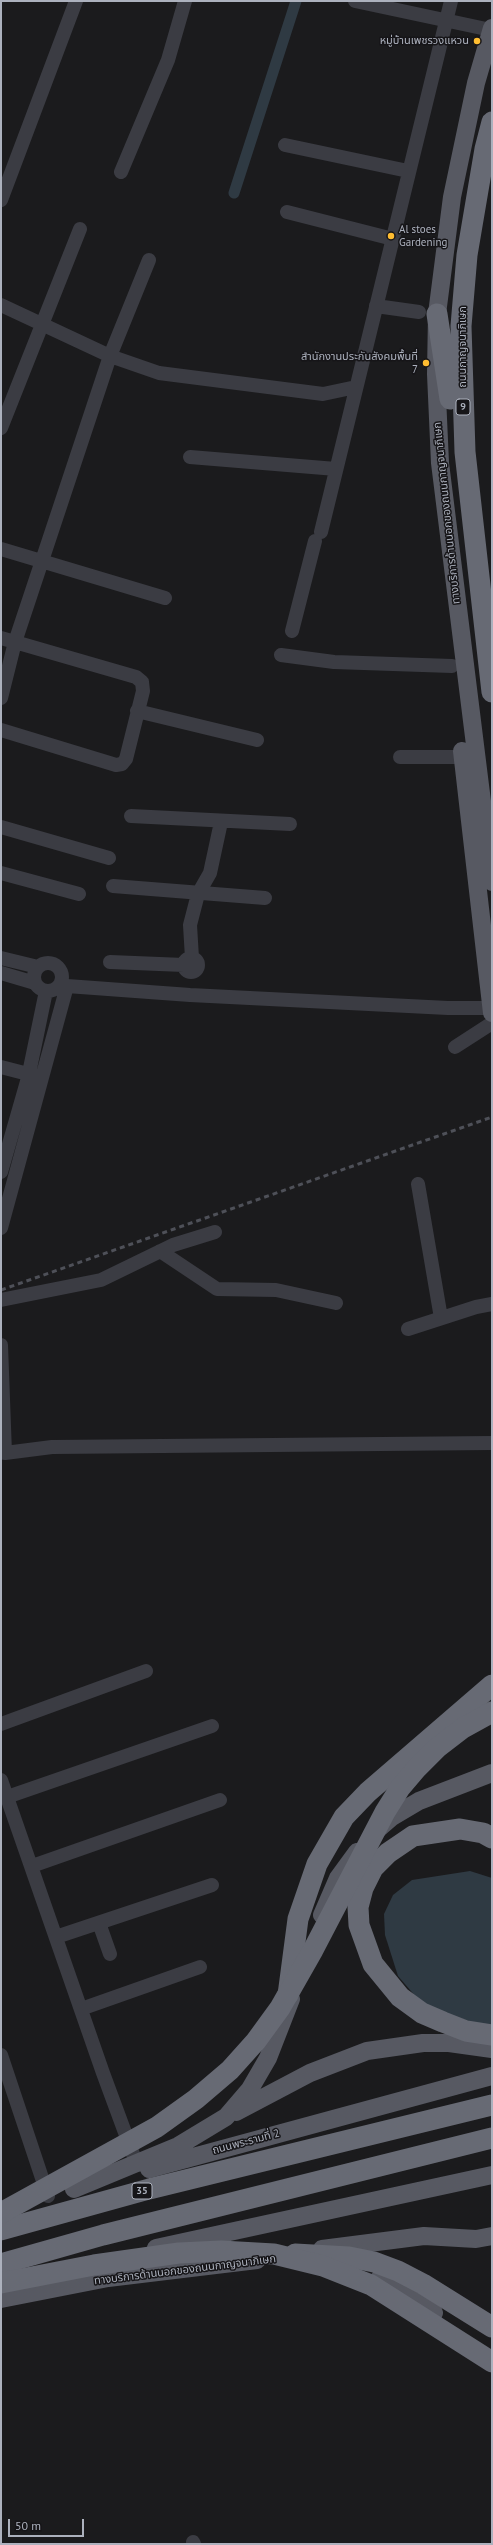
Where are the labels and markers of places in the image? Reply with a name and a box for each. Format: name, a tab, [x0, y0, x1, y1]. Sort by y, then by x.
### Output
place label: หมู่บ้านเพชรวงแหวน	[380, 34, 469, 48]
marker: หมู่บ้านเพชรวงแหวน	[472, 36, 482, 46]
place label: Al stoes Gardening	[399, 223, 447, 249]
marker: Al stoes Gardening	[386, 231, 396, 241]
place label: สำนักงานประกันสังคมพื้นที่ 7	[301, 350, 418, 376]
marker: สำนักงานประกันสังคมพื้นที่ 7	[421, 358, 431, 368]

